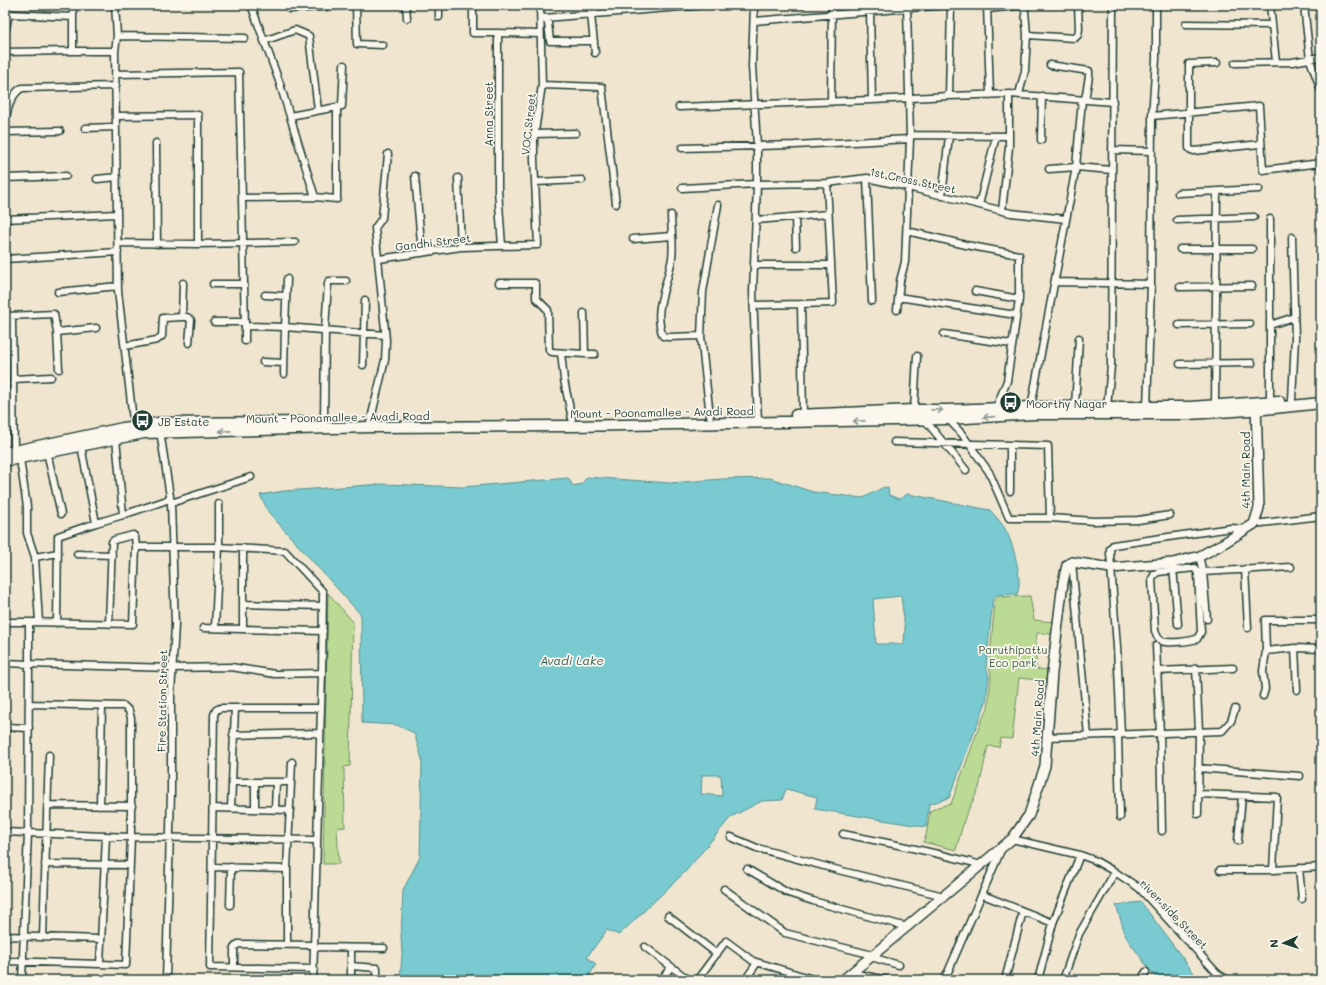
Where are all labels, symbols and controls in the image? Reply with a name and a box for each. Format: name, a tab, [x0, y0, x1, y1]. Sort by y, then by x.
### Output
street label: Anna Street	[481, 81, 496, 147]
street label: VOC Street	[517, 92, 539, 156]
street label: 1st Cross Street	[869, 164, 958, 196]
street label: Gandhi Street	[394, 230, 472, 254]
bus stop icon: Moorthy Nagar	[998, 390, 1024, 416]
place label: Moorthy Nagar	[1026, 396, 1107, 411]
street label: Mount - Poonamallee - Avadi Road	[570, 403, 754, 421]
one-way arrow	[930, 406, 943, 414]
bus stop icon: JB Estate	[130, 408, 156, 434]
street label: Mount - Poonamallee - Avadi Road	[246, 408, 430, 426]
one-way arrow	[983, 413, 996, 420]
place label: JB Estate	[158, 414, 210, 429]
one-way arrow	[853, 417, 866, 425]
one-way arrow	[219, 427, 232, 435]
street label: 4th Main Road	[1238, 431, 1253, 509]
park label: Paruthipattu Eco park	[979, 642, 1047, 670]
street label: Fire Station Street	[154, 649, 170, 752]
water label: Avadi Lake	[540, 652, 604, 668]
street label: 4th Main Road	[1027, 679, 1047, 757]
street label: river side Street	[1137, 876, 1211, 952]
north arrow	[1264, 923, 1304, 963]
text: N	[1266, 939, 1281, 948]

